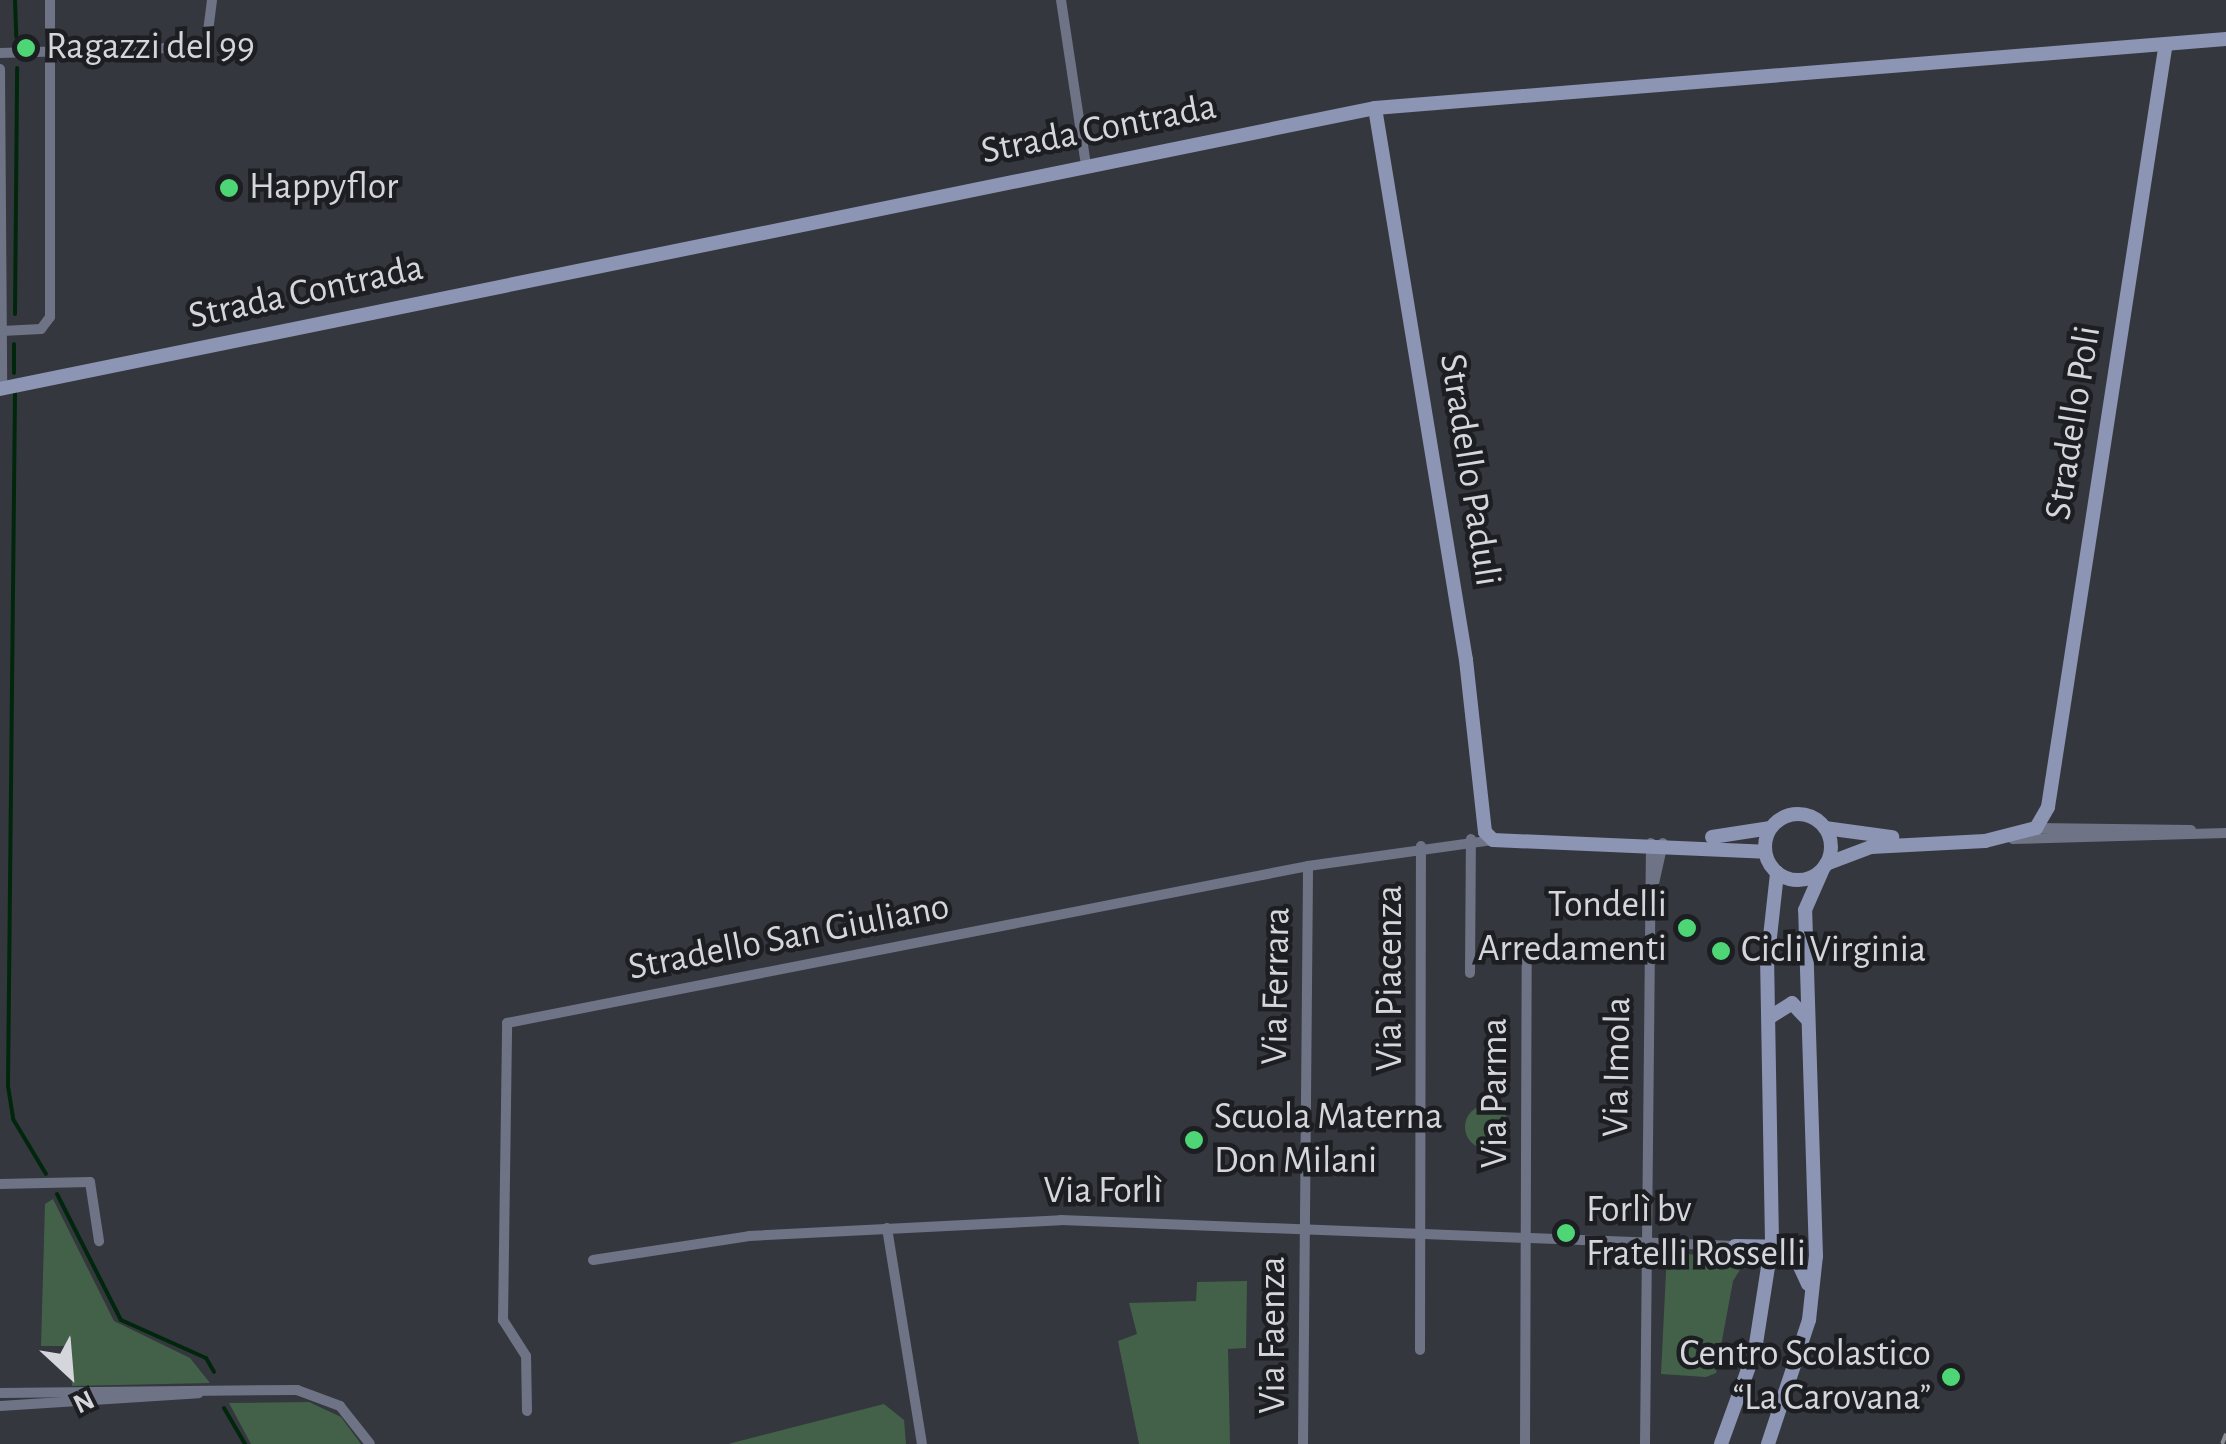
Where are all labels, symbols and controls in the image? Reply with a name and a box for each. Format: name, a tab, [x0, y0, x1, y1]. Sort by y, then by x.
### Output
place label: Ragazzi del 99	[46, 25, 255, 71]
marker: Ragazzi del 99	[15, 37, 37, 59]
street label: Strada Contrada	[978, 85, 1220, 175]
place label: Happyflor	[249, 165, 398, 211]
marker: Happyflor	[218, 177, 240, 199]
street label: Strada Contrada	[185, 246, 427, 340]
street label: Stradello Poli	[2036, 323, 2112, 523]
street label: Stradello Paduli	[1428, 351, 1510, 589]
place label: Tondelli Arredamenti	[1478, 883, 1667, 972]
street label: Stradello San Giuliano	[625, 885, 953, 991]
street label: Via Piacenza	[1368, 885, 1414, 1071]
street label: Via Ferrara	[1253, 907, 1301, 1065]
marker: Tondelli Arredamenti	[1676, 917, 1698, 939]
place label: Cicli Virginia	[1741, 928, 1926, 974]
marker: Cicli Virginia	[1710, 940, 1732, 962]
street label: Via Imola	[1594, 996, 1642, 1138]
street label: Via Parma	[1473, 1018, 1519, 1168]
place label: Scuola Materna Don Milani	[1214, 1095, 1443, 1184]
marker: Scuola Materna Don Milani	[1183, 1129, 1205, 1151]
street label: Via Forlì	[1044, 1169, 1162, 1215]
place label: Forlì bv Fratelli Rosselli	[1586, 1188, 1806, 1278]
marker: Forlì bv Fratelli Rosselli	[1555, 1222, 1577, 1244]
street label: Via Faenza	[1251, 1256, 1297, 1414]
north arrow	[20, 1324, 120, 1424]
place label: Centro Scolastico “La Carovana”	[1680, 1332, 1931, 1422]
marker: Centro Scolastico “La Carovana”	[1940, 1366, 1962, 1388]
text: N	[68, 1384, 98, 1418]

